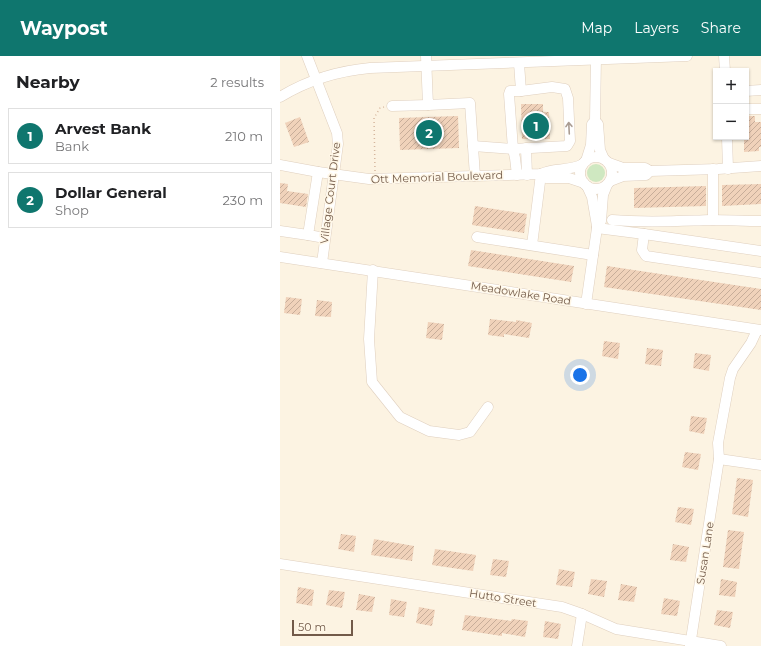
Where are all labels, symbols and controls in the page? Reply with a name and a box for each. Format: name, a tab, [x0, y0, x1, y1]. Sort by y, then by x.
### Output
text: Waypost	[20, 17, 108, 40]
text: Map	[581, 19, 612, 37]
text: Layers	[634, 19, 679, 37]
text: Share	[701, 19, 741, 37]
map controls	[713, 68, 749, 140]
button: +	[713, 68, 749, 104]
text: Nearby	[16, 72, 80, 92]
text: 2 results	[210, 74, 264, 90]
button: −	[713, 104, 749, 140]
pin: 1	[523, 111, 549, 141]
pin: 2	[416, 118, 442, 148]
text: Arvest Bank	[55, 119, 151, 138]
one-way arrow	[565, 122, 573, 135]
text: 1	[27, 128, 33, 144]
text: 210 m	[225, 128, 263, 144]
text: Bank	[55, 138, 89, 154]
street label: Village Court Drive	[317, 141, 343, 245]
street label: Ott Memorial Boulevard	[371, 168, 503, 186]
text: Dollar General	[55, 183, 167, 202]
text: 2	[26, 192, 34, 208]
text: 230 m	[222, 192, 263, 208]
text: Shop	[55, 202, 89, 218]
street label: Meadowlake Road	[470, 278, 572, 308]
your location	[570, 365, 590, 385]
street label: Susan Lane	[693, 520, 717, 585]
street label: Hutto Street	[468, 586, 538, 610]
scale bar	[292, 618, 353, 637]
text: 50 m	[298, 620, 326, 634]

